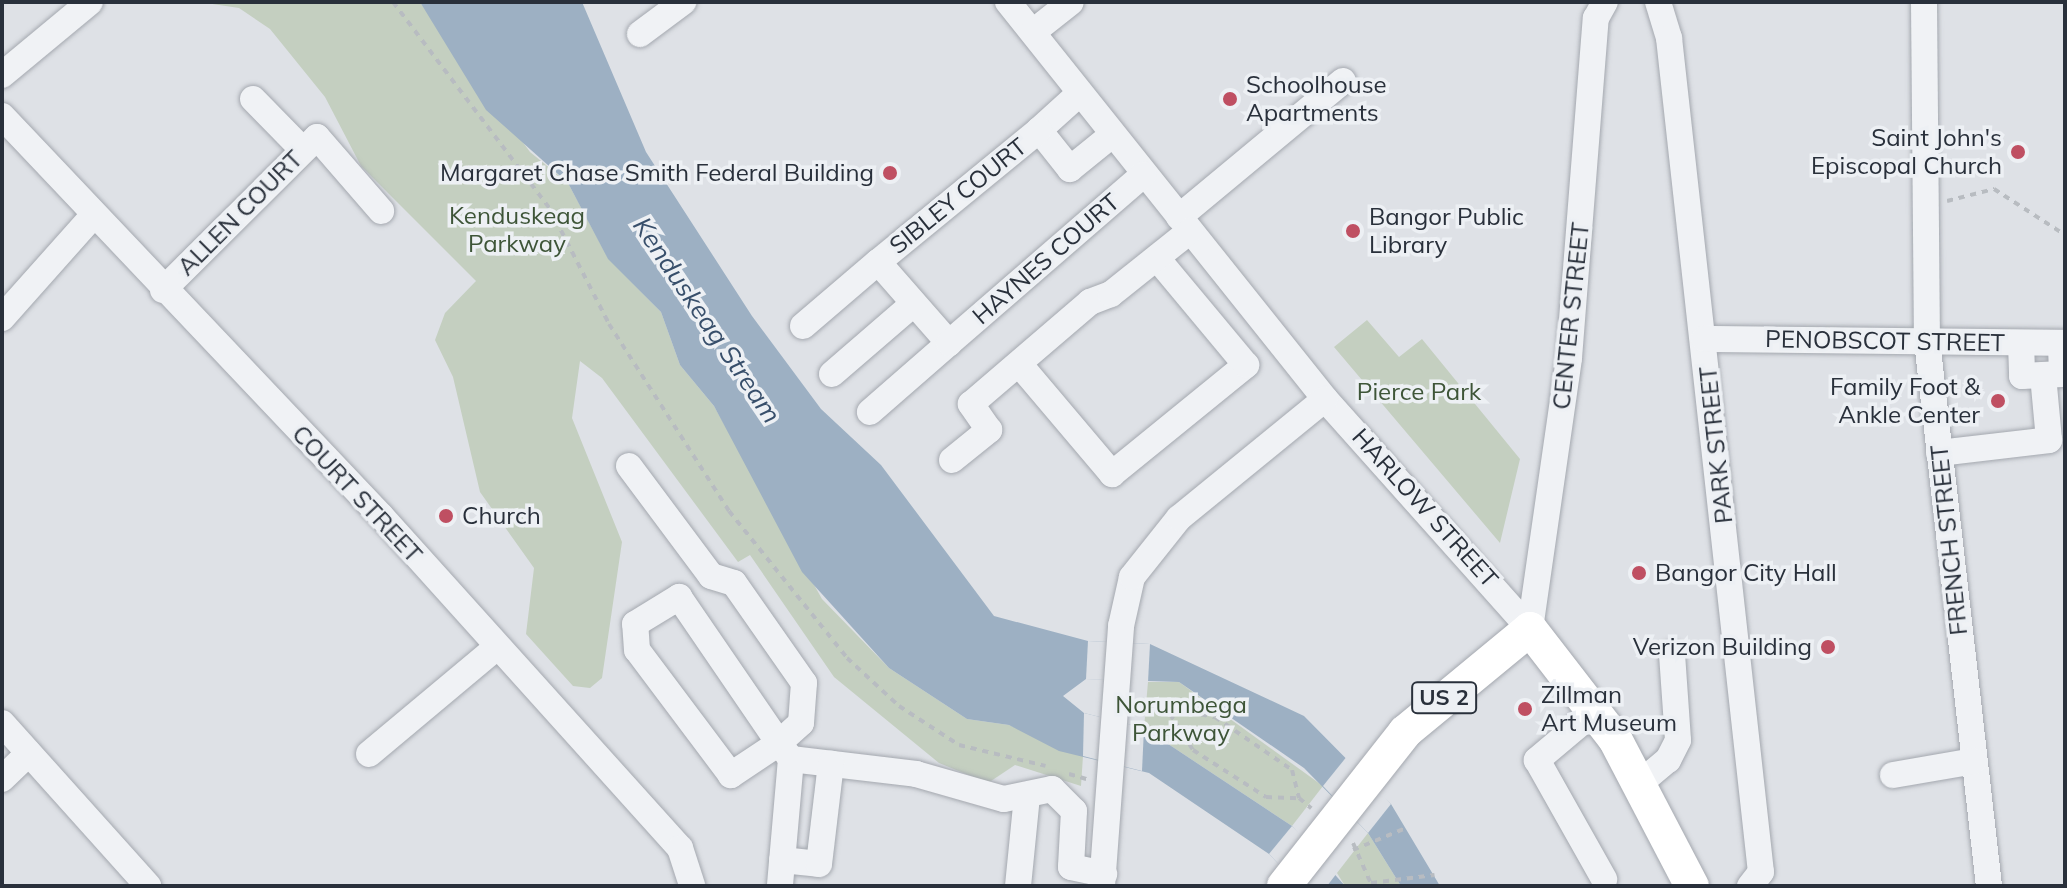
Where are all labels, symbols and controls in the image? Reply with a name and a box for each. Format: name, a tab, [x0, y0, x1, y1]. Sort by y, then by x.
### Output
place label: Schoolhouse Apartments	[1246, 71, 1387, 127]
marker: Schoolhouse Apartments	[1221, 90, 1239, 108]
place label: Saint John's Episcopal Church	[1811, 124, 2002, 180]
street label: SIBLEY COURT	[884, 132, 1032, 260]
marker: Saint John's Episcopal Church	[2009, 143, 2027, 161]
street label: ALLEN COURT	[172, 145, 308, 281]
place label: Margaret Chase Smith Federal Building	[440, 159, 874, 187]
marker: Margaret Chase Smith Federal Building	[881, 164, 899, 182]
street label: HAYNES COURT	[967, 187, 1125, 331]
park label: Kenduskeag Parkway	[449, 202, 585, 258]
place label: Bangor Public Library	[1369, 203, 1524, 259]
water label: Kenduskeag Stream	[627, 211, 787, 429]
street label: CENTER STREET	[1547, 221, 1595, 411]
marker: Bangor Public Library	[1344, 222, 1362, 240]
street label: PENOBSCOT STREET	[1765, 325, 2005, 357]
street label: PARK STREET	[1693, 365, 1739, 525]
place label: Family Foot & Ankle Center	[1830, 373, 1980, 429]
park label: Pierce Park	[1357, 378, 1481, 406]
marker: Family Foot & Ankle Center	[1987, 390, 2009, 412]
street label: COURT STREET	[286, 419, 428, 569]
street label: HARLOW STREET	[1346, 423, 1504, 593]
street label: FRENCH STREET	[1925, 443, 1973, 637]
place label: Church	[462, 502, 541, 530]
marker: Church	[437, 507, 455, 525]
place label: Bangor City Hall	[1655, 559, 1837, 587]
marker: Bangor City Hall	[1630, 564, 1648, 582]
place label: Verizon Building	[1633, 633, 1812, 661]
marker: Verizon Building	[1819, 638, 1837, 656]
road number: US 2	[1410, 680, 1478, 716]
place label: Zillman Art Museum	[1541, 681, 1677, 737]
park label: Norumbega Parkway	[1115, 691, 1247, 747]
marker: Zillman Art Museum	[1516, 700, 1534, 718]

